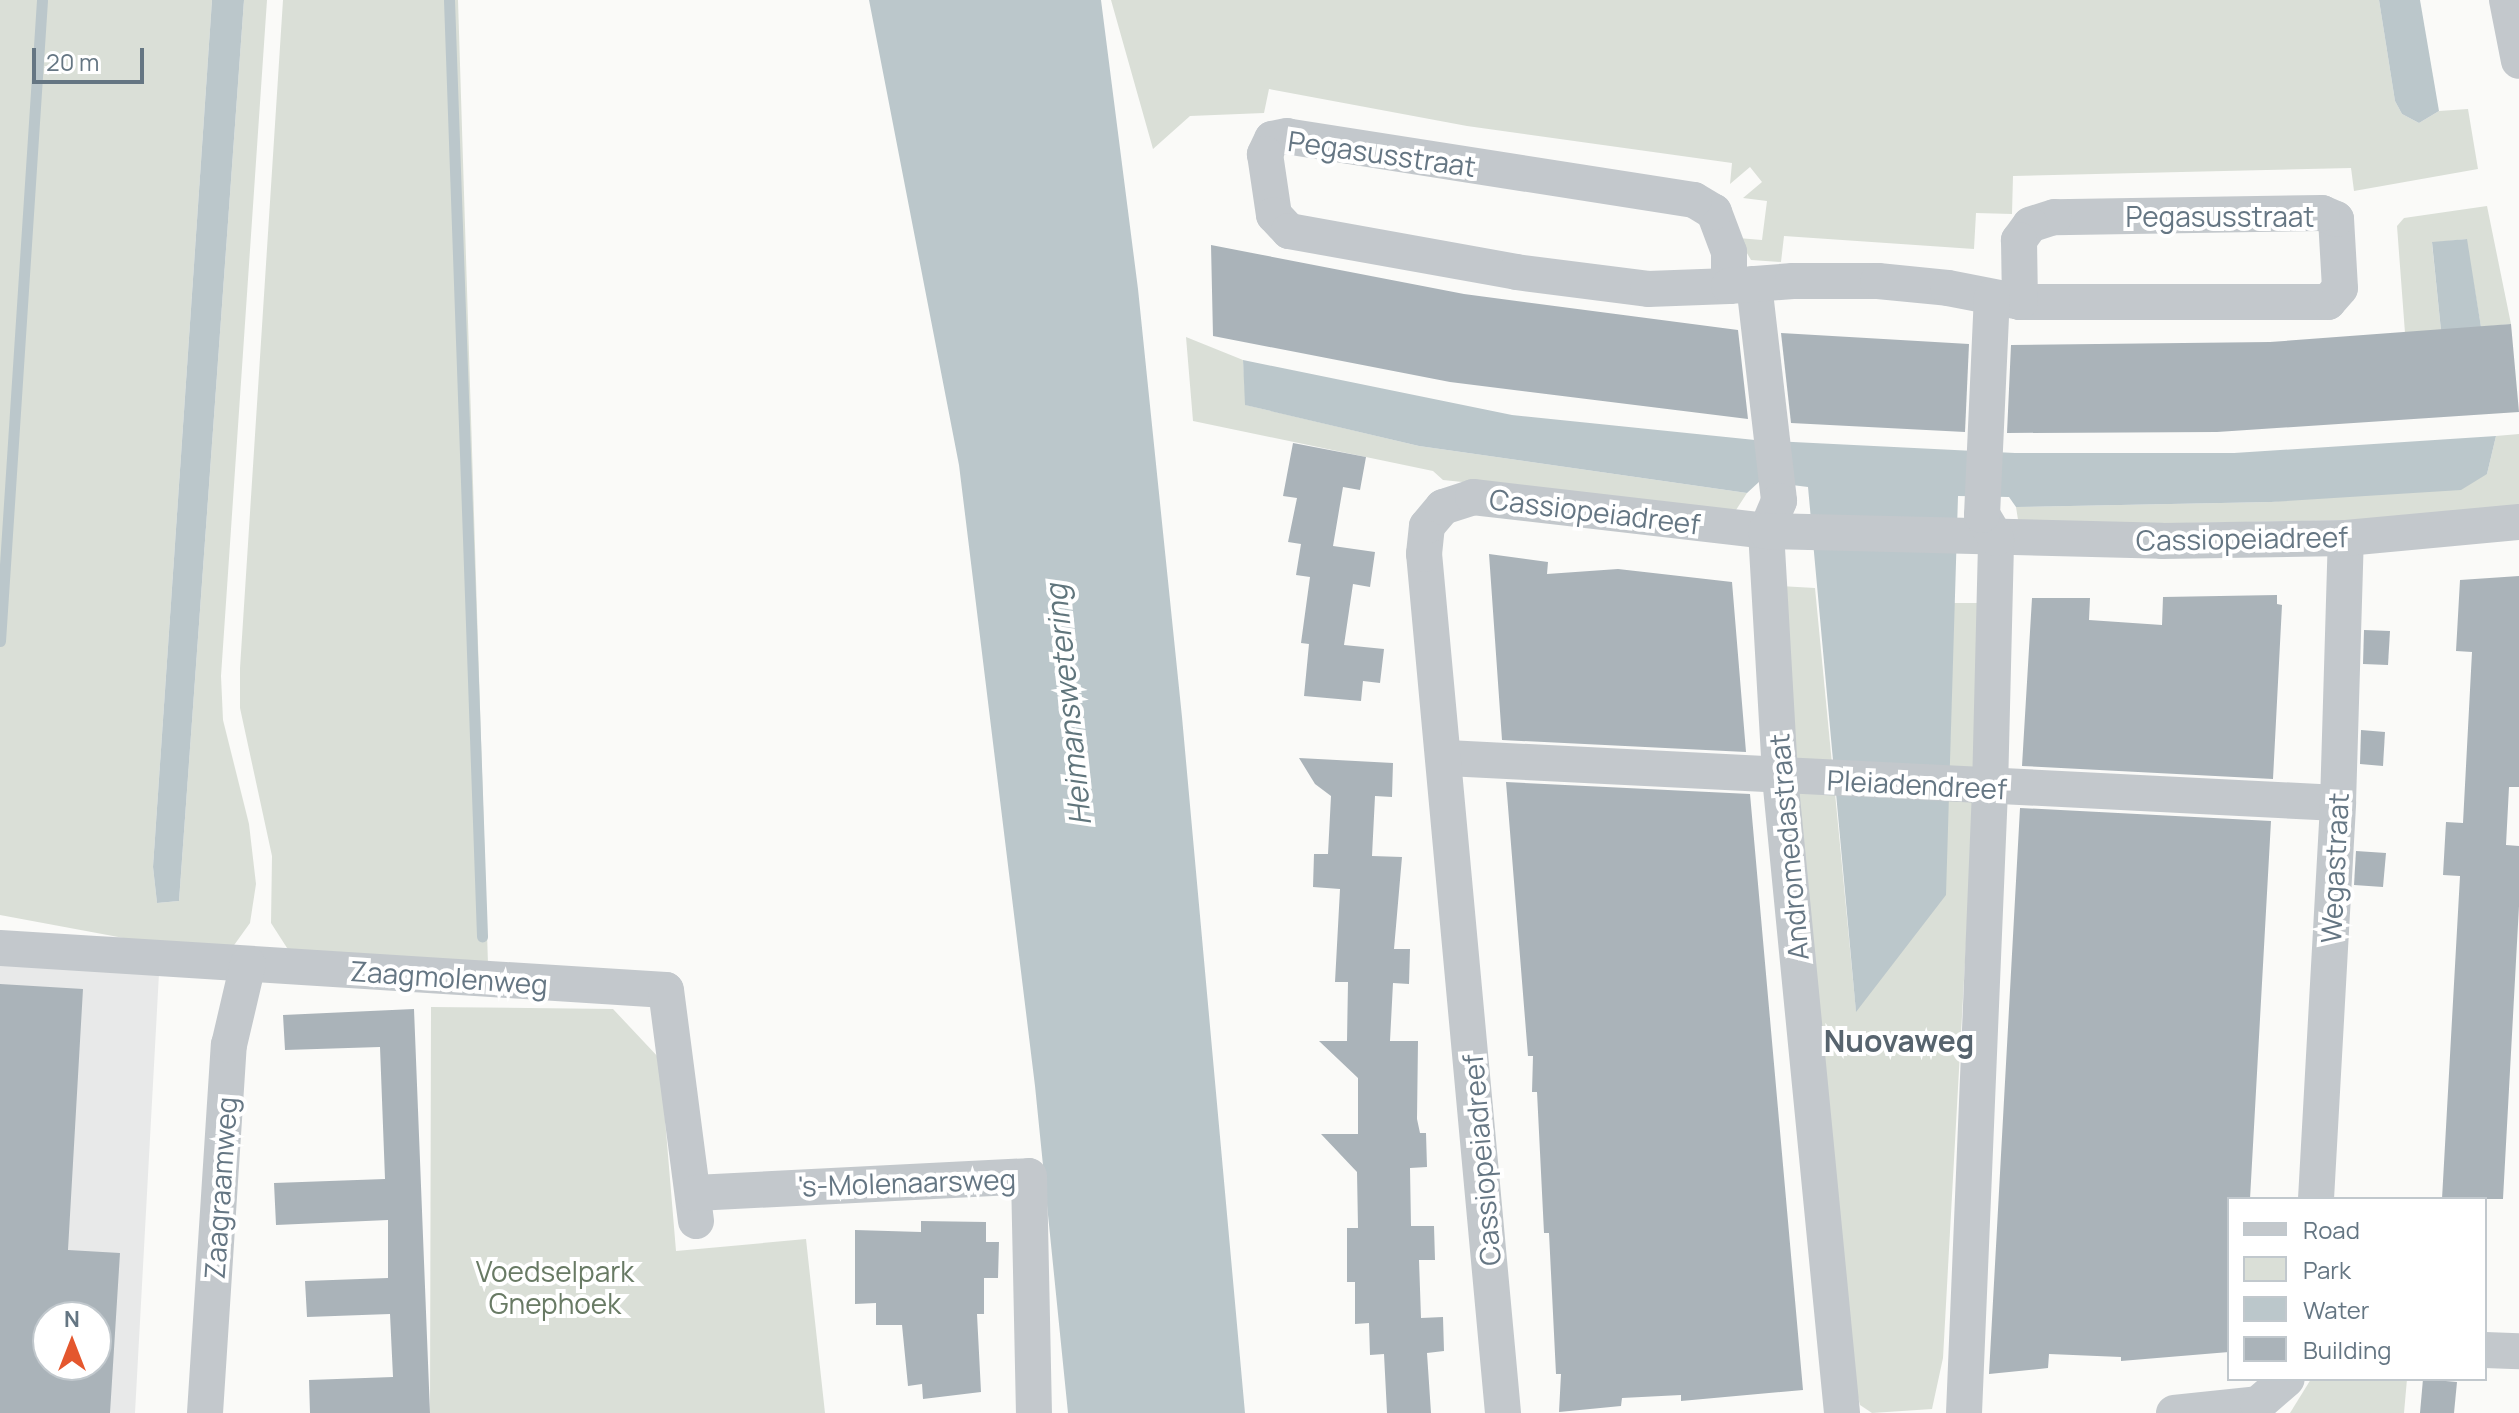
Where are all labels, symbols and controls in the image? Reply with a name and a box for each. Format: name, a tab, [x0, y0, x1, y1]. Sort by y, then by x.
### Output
scale bar	[36, 32, 148, 82]
text: 20 m	[46, 45, 99, 78]
street label: Pegasusstraat	[1286, 123, 1478, 183]
street label: Pegasusstraat	[2125, 199, 2315, 233]
street label: Cassiopeiadreef	[1488, 481, 1702, 541]
street label: Cassiopeiadreef	[2136, 519, 2348, 557]
water label: Heimanswetering	[1037, 583, 1099, 827]
street label: Andromedastraat	[1761, 732, 1815, 962]
street label: Pleiadendreef	[1826, 763, 2008, 805]
street label: Wegastraat	[2313, 792, 2355, 944]
street label: Zaagmolenweg	[349, 953, 549, 1001]
district label: Nuovaweg	[1824, 1023, 1974, 1059]
street label: Cassiopeiadreef	[1455, 1053, 1507, 1267]
street label: Zaagraamweg	[197, 1095, 243, 1281]
street label: 's-Molenaarsweg	[797, 1161, 1017, 1203]
legend	[2227, 1197, 2487, 1381]
text: Road	[2303, 1213, 2360, 1246]
text: Park	[2303, 1253, 2351, 1286]
park label: Voedselpark Gnephoek	[476, 1254, 634, 1320]
text: Water	[2303, 1293, 2370, 1326]
north arrow	[32, 1301, 112, 1381]
text: N	[64, 1304, 80, 1334]
text: Building	[2303, 1333, 2391, 1366]

